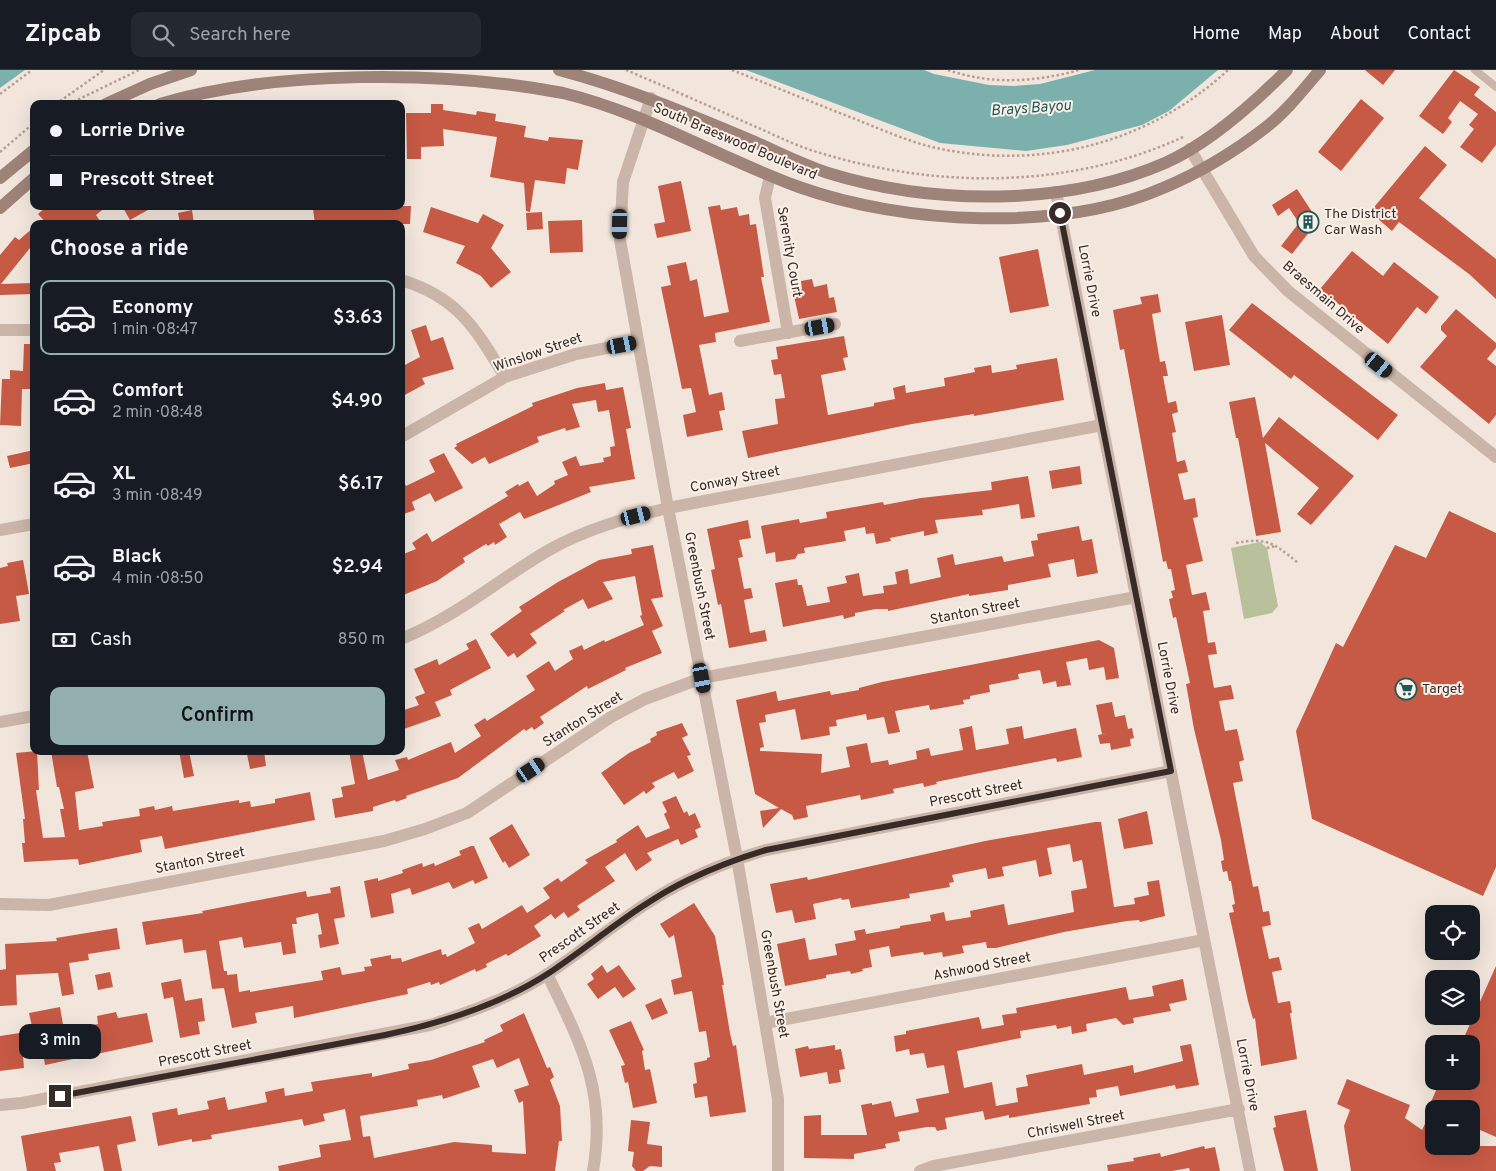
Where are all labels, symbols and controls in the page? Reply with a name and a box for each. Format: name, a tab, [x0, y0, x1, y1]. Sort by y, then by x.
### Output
search box	[131, 12, 481, 57]
text: Zipcab	[25, 20, 101, 50]
icon: search	[149, 21, 177, 49]
text: Search here	[189, 23, 291, 47]
text: Home	[1192, 23, 1240, 46]
text: Map	[1268, 23, 1302, 46]
text: About	[1330, 23, 1379, 46]
text: Contact	[1407, 23, 1471, 46]
water label: Brays Bayou	[990, 97, 1073, 121]
street label: South Braeswood Boulevard	[651, 100, 819, 184]
text: Lorrie Drive	[80, 119, 185, 143]
text: Prescott Street	[80, 168, 214, 192]
route start	[1049, 202, 1071, 224]
street label: Serenity Court	[773, 205, 805, 299]
place label: The District Car Wash	[1324, 206, 1396, 239]
car	[612, 209, 627, 239]
building icon: The District Car Wash	[1296, 210, 1320, 234]
text: Choose a ride	[50, 236, 188, 263]
street label: Lorrie Drive	[1074, 243, 1104, 319]
street label: Braesmain Drive	[1279, 258, 1367, 338]
icon: car	[52, 295, 97, 340]
text: Economy	[112, 296, 193, 320]
text: $3.63	[333, 306, 383, 330]
car	[803, 317, 836, 337]
text: 1 min · 08:47	[112, 320, 198, 340]
street label: Winslow Street	[491, 330, 585, 376]
car	[605, 335, 638, 355]
car	[1362, 350, 1395, 380]
icon: car	[52, 378, 97, 423]
text: Comfort	[112, 379, 184, 403]
text: $4.90	[331, 389, 383, 413]
text: 2 min · 08:48	[112, 403, 203, 423]
icon: car	[52, 461, 97, 506]
text: XL	[112, 462, 135, 486]
street label: Conway Street	[689, 463, 781, 497]
text: $6.17	[338, 472, 383, 496]
text: 3 min · 08:49	[112, 486, 202, 506]
car	[619, 505, 652, 527]
street label: Greenbush Street	[680, 530, 718, 642]
icon: car	[52, 544, 97, 589]
text: Black	[112, 545, 162, 569]
text: $2.94	[332, 555, 383, 579]
text: 4 min · 08:50	[112, 569, 204, 589]
street label: Stanton Street	[929, 595, 1021, 629]
icon: cash	[50, 626, 78, 654]
text: Cash	[90, 628, 132, 652]
text: 850 m	[338, 630, 385, 650]
street label: Lorrie Drive	[1153, 640, 1183, 716]
car	[691, 662, 712, 694]
supermarket icon: Target	[1394, 677, 1418, 701]
place label: Target	[1422, 681, 1462, 698]
button: Confirm	[50, 687, 385, 745]
street label: Stanton Street	[540, 689, 626, 751]
car	[514, 755, 547, 785]
street label: Prescott Street	[928, 777, 1024, 811]
street label: Stanton Street	[154, 844, 246, 878]
street label: Prescott Street	[536, 899, 624, 967]
map controls	[1425, 905, 1480, 1155]
button: locate	[1425, 905, 1480, 960]
street label: Greenbush Street	[756, 928, 792, 1040]
street label: Ashwood Street	[932, 949, 1032, 985]
button: layers	[1425, 970, 1480, 1025]
callout: 3 min	[19, 1024, 101, 1058]
text: 3 min	[39, 1031, 81, 1051]
button: +	[1425, 1035, 1480, 1090]
street label: Prescott Street	[157, 1037, 253, 1071]
street label: Lorrie Drive	[1232, 1037, 1262, 1113]
route end	[49, 1085, 71, 1107]
button: −	[1425, 1100, 1480, 1155]
street label: Chriswell Street	[1026, 1107, 1126, 1143]

